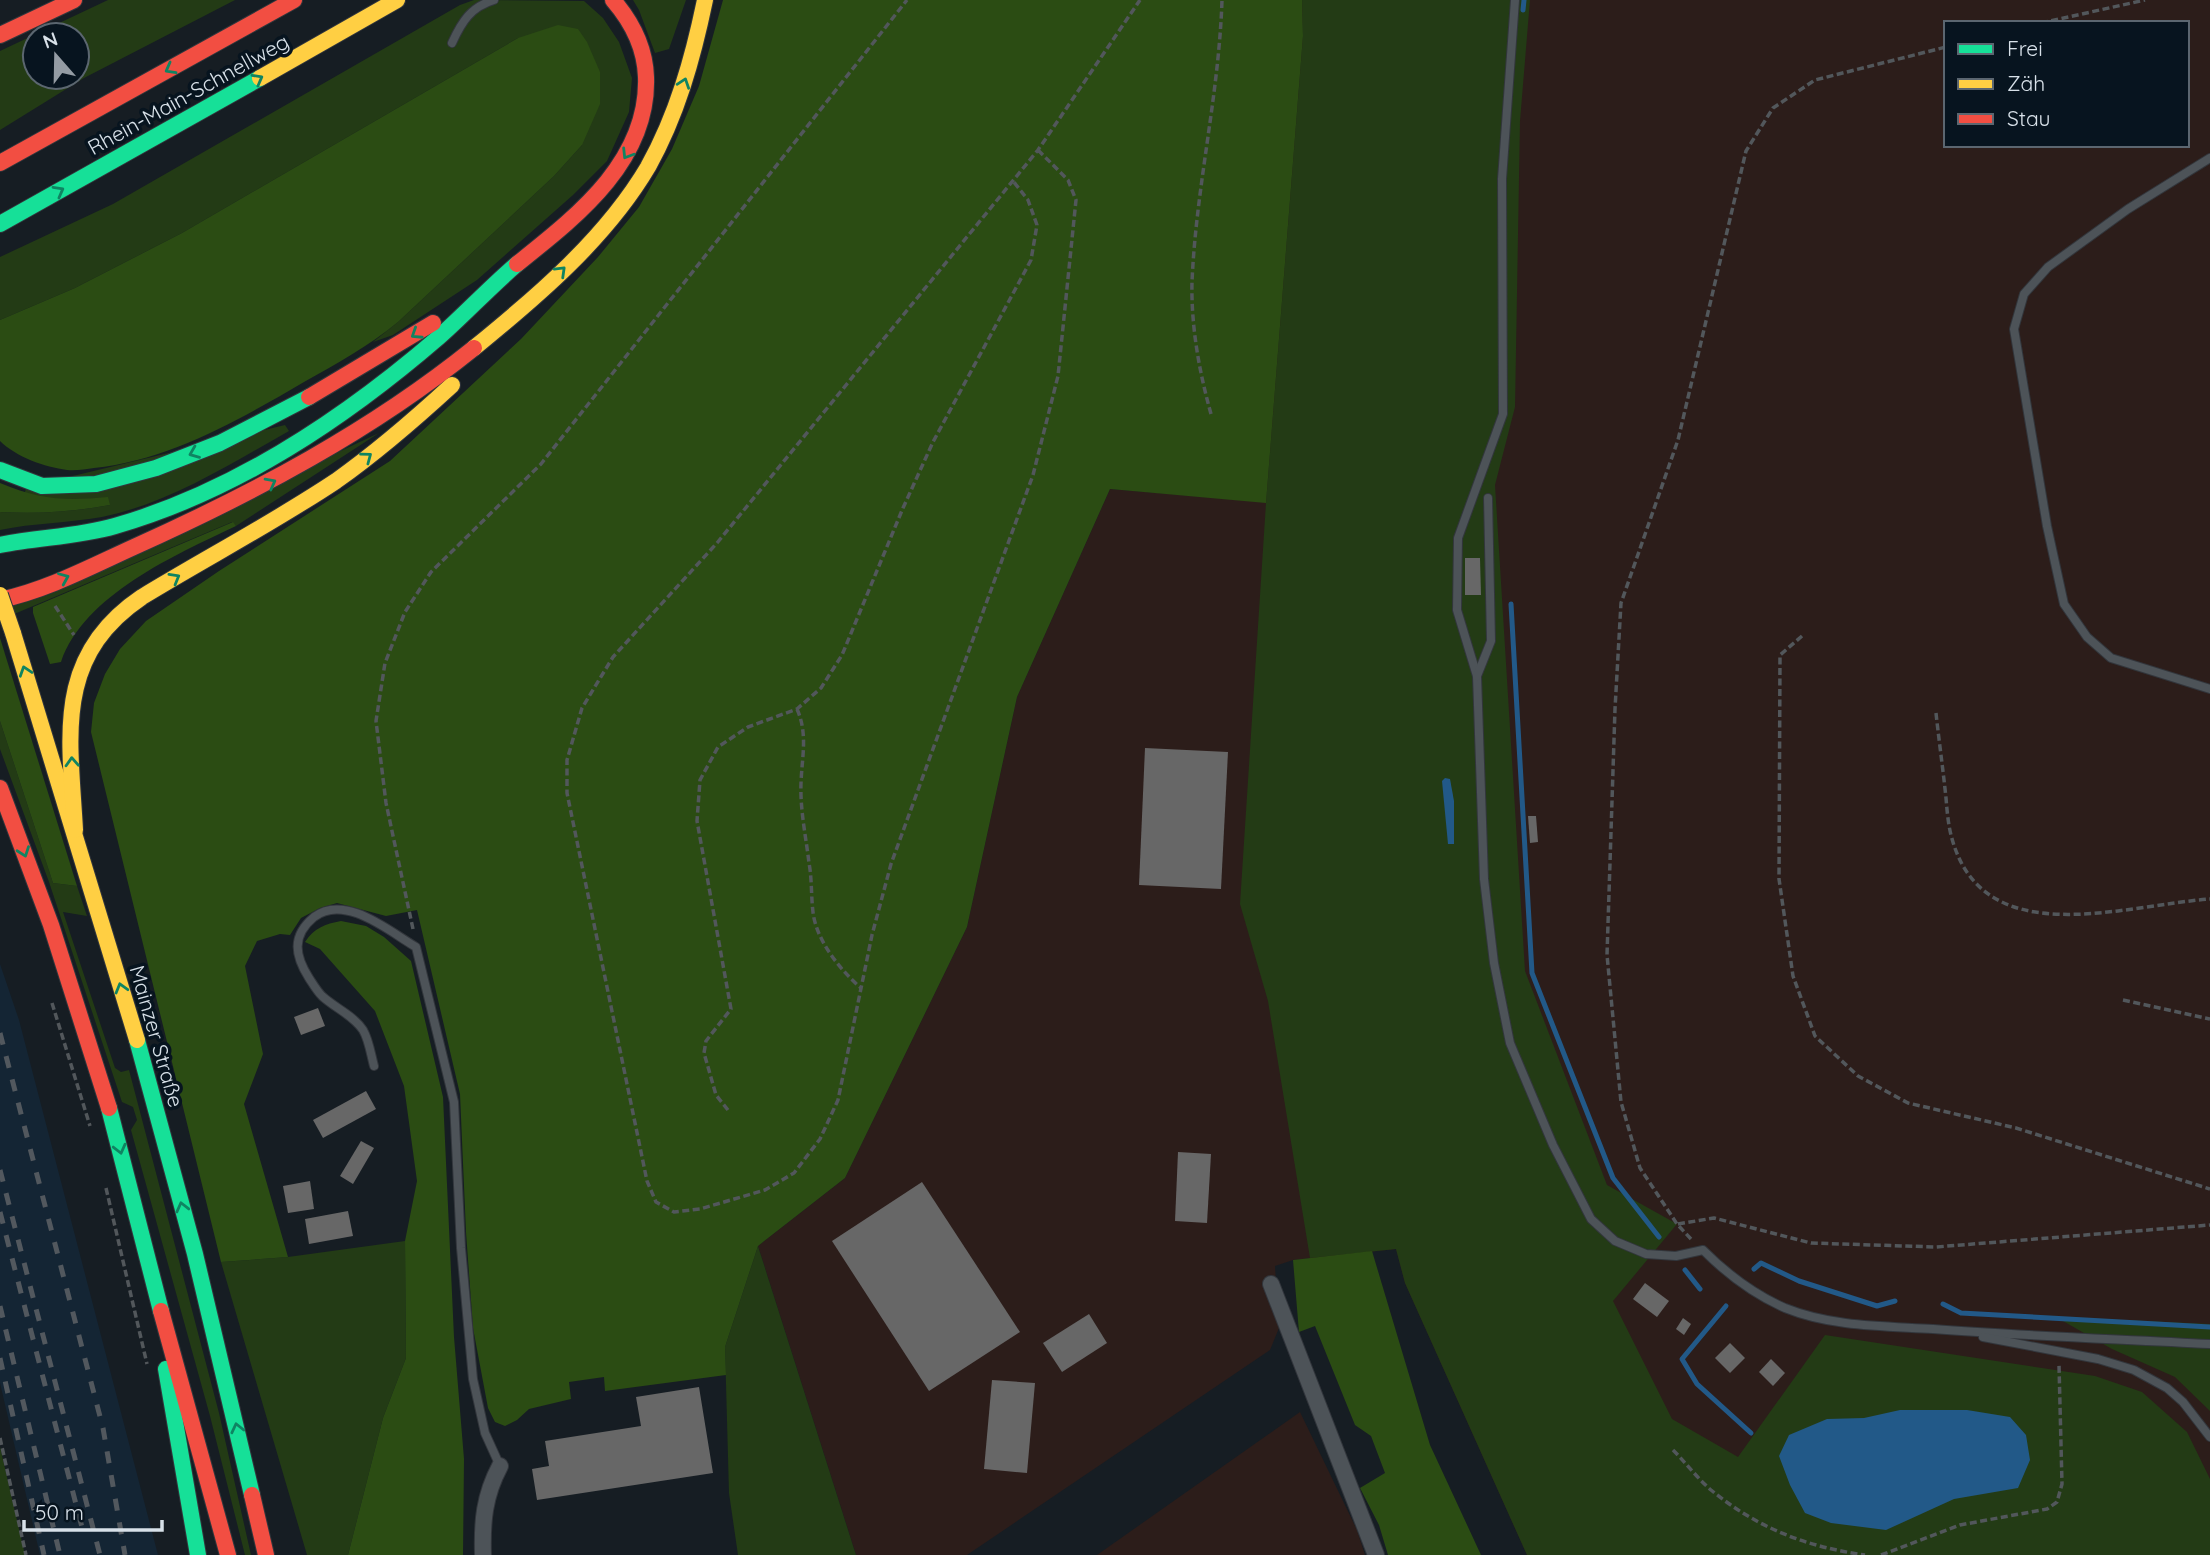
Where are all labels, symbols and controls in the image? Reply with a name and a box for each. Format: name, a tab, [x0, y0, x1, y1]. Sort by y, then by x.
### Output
north arrow	[21, 21, 91, 91]
legend	[1944, 21, 2189, 147]
text: N	[40, 26, 61, 54]
street label: Rhein-Main-Schnellweg	[83, 28, 293, 160]
text: Frei	[2007, 35, 2043, 61]
one-way arrow	[164, 61, 177, 74]
text: Zäh	[2007, 70, 2045, 96]
one-way arrow	[250, 74, 263, 87]
one-way arrow	[675, 77, 690, 89]
text: Stau	[2007, 105, 2050, 131]
one-way arrow	[622, 146, 635, 159]
one-way arrow	[52, 186, 65, 199]
one-way arrow	[552, 266, 565, 279]
one-way arrow	[410, 325, 423, 338]
one-way arrow	[189, 444, 201, 458]
one-way arrow	[360, 453, 372, 466]
one-way arrow	[264, 478, 276, 491]
one-way arrow	[57, 572, 69, 586]
one-way arrow	[168, 574, 181, 587]
one-way arrow	[19, 665, 33, 678]
one-way arrow	[64, 756, 79, 767]
one-way arrow	[15, 845, 29, 857]
street label: Mainzer Straße	[124, 962, 190, 1110]
one-way arrow	[115, 982, 130, 994]
one-way arrow	[112, 1143, 126, 1155]
one-way arrow	[176, 1201, 190, 1213]
one-way arrow	[231, 1422, 245, 1434]
scale bar	[24, 1488, 163, 1532]
text: 50 m	[35, 1499, 84, 1525]

